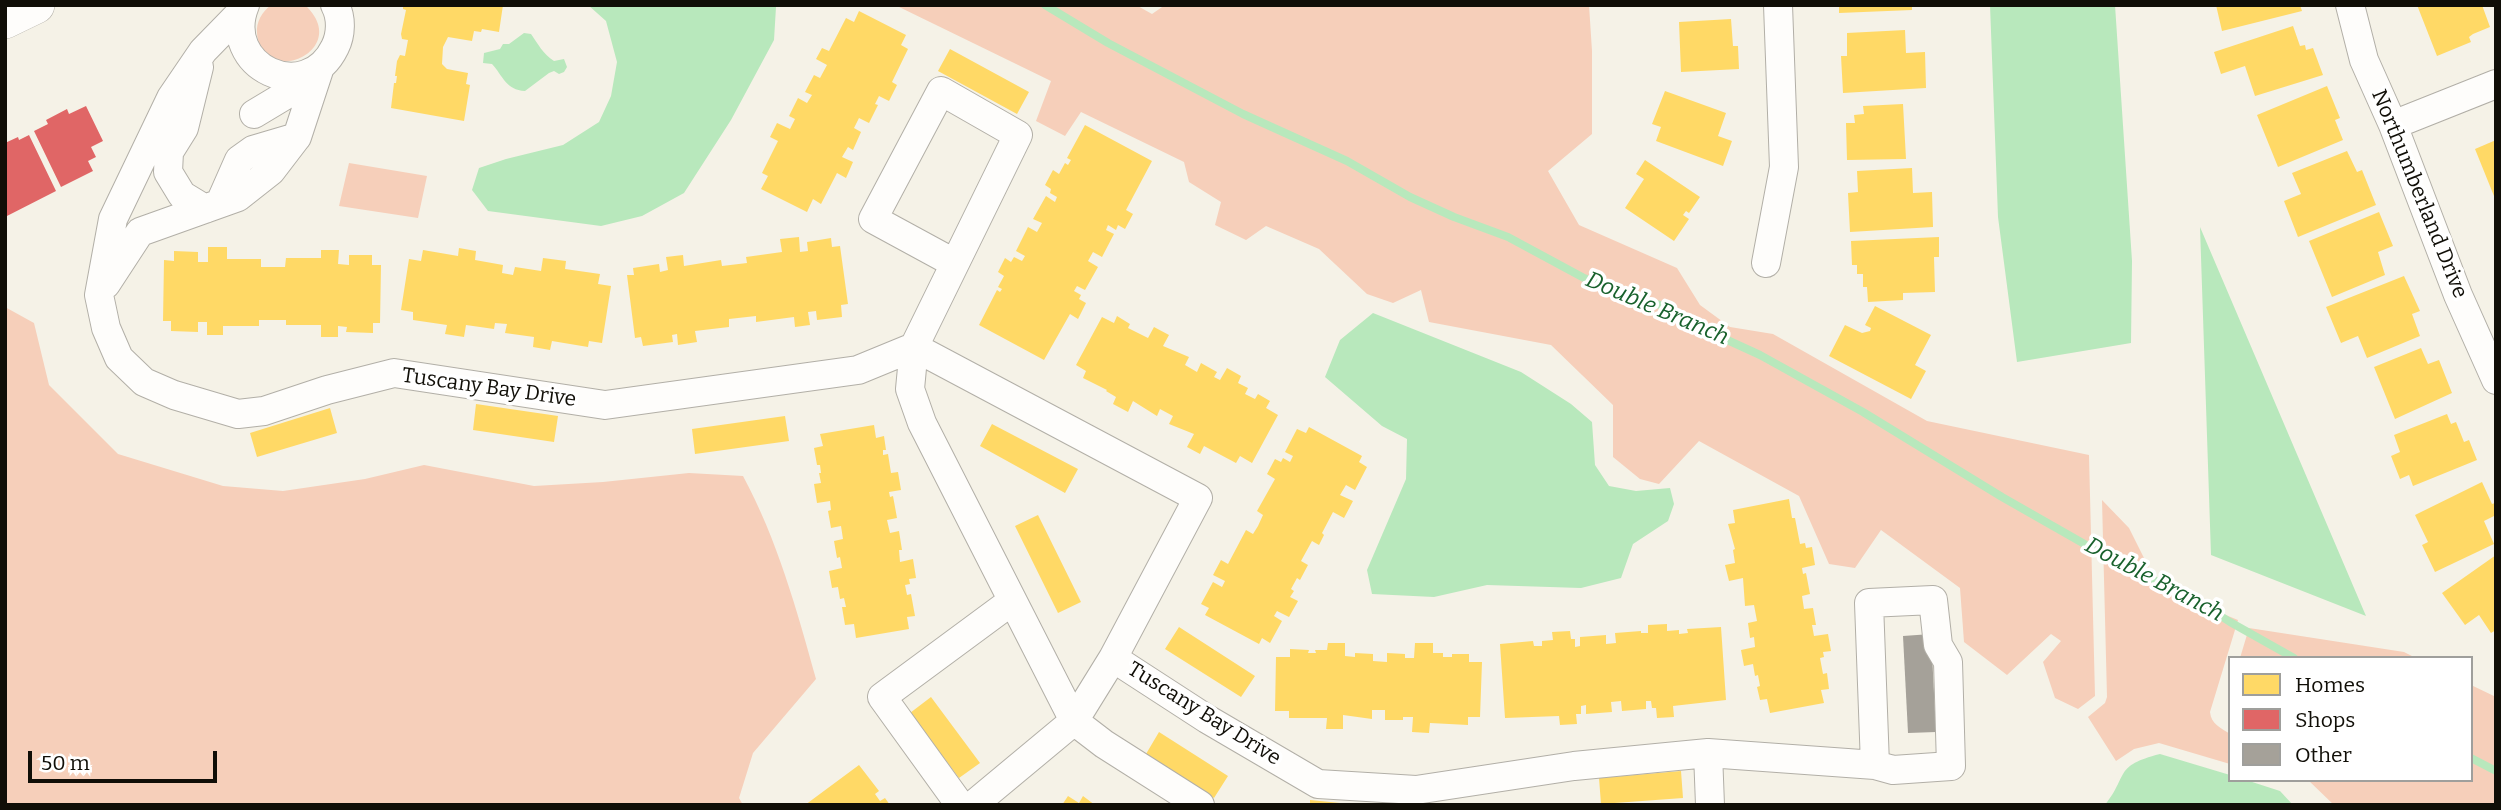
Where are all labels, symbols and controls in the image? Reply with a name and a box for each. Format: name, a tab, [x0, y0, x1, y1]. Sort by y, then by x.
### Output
street label: Northumberland Drive	[2366, 86, 2472, 302]
water label: Double Branch	[1581, 266, 1733, 352]
street label: Tuscany Bay Drive	[400, 363, 578, 413]
water label: Double Branch	[2080, 532, 2228, 628]
legend	[2228, 656, 2473, 782]
street label: Tuscany Bay Drive	[1123, 657, 1285, 771]
text: Homes	[2295, 672, 2365, 698]
text: Shops	[2295, 707, 2355, 733]
scale bar	[32, 736, 220, 780]
text: Other	[2295, 742, 2352, 768]
text: 50 m	[41, 750, 90, 776]

